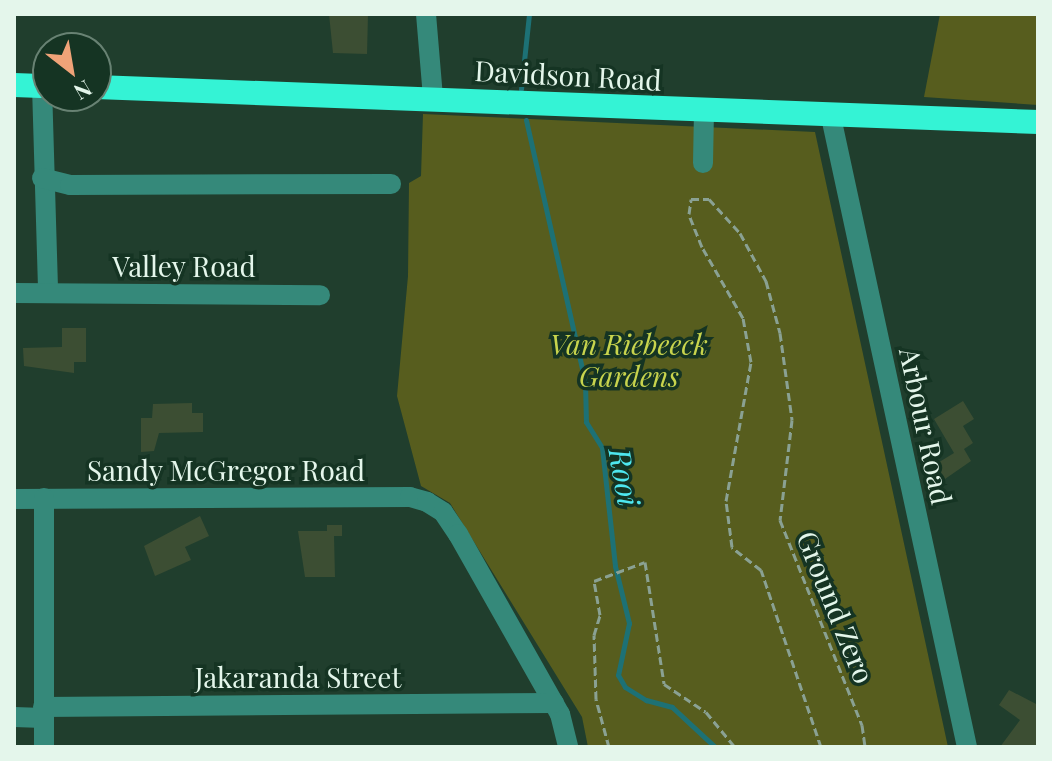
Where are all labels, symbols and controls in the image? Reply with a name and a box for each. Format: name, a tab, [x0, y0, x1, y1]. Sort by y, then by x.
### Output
north arrow	[32, 32, 112, 112]
street label: Davidson Road	[474, 53, 662, 97]
text: N	[69, 74, 98, 108]
street label: Valley Road	[112, 249, 256, 283]
park label: Van Riebeeck Gardens	[550, 327, 708, 393]
street label: Arbour Road	[893, 344, 959, 508]
water label: Rooi	[602, 445, 648, 509]
street label: Sandy McGregor Road	[86, 453, 366, 487]
street label: Ground Zero	[790, 526, 882, 688]
street label: Jakaranda Street	[194, 660, 402, 694]

